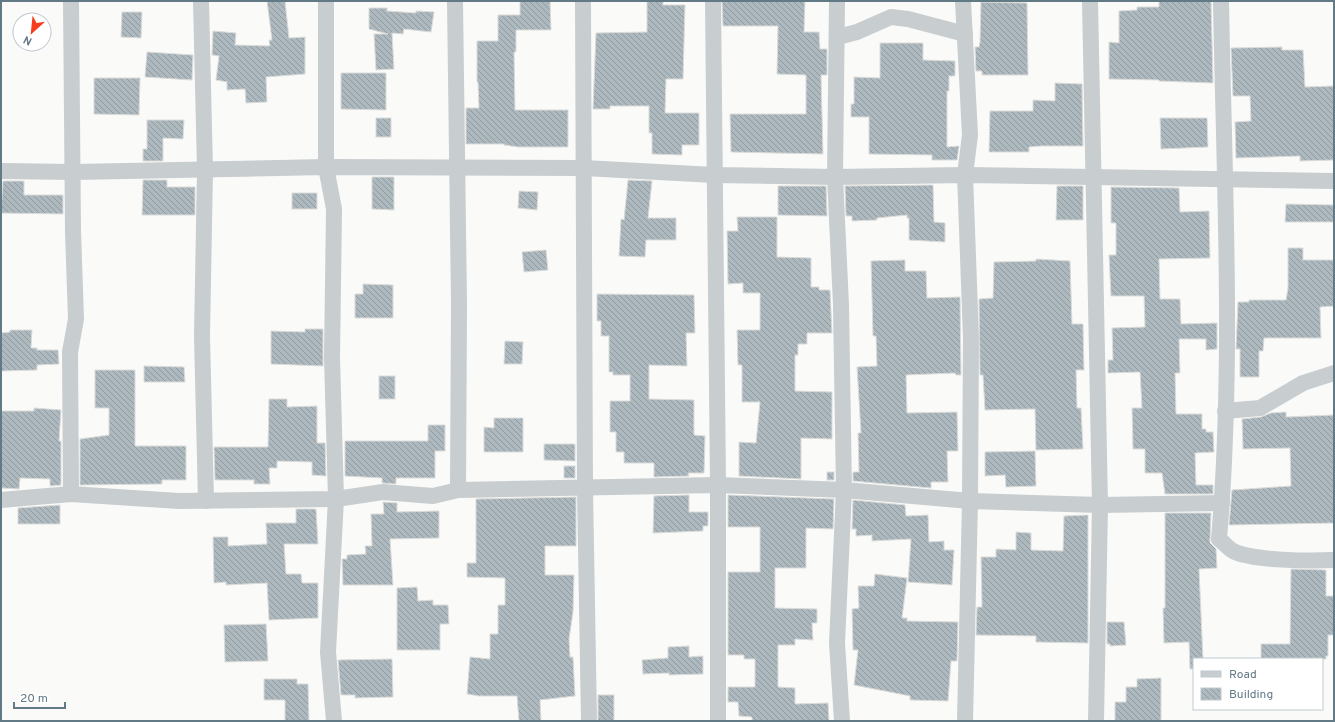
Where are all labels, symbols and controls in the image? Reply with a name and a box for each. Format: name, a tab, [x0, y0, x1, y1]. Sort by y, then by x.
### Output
north arrow	[12, 12, 52, 52]
text: N	[21, 32, 35, 48]
legend	[1193, 658, 1323, 710]
text: Road	[1229, 667, 1257, 683]
scale bar	[14, 684, 65, 710]
text: Building	[1229, 687, 1273, 703]
text: 20 m	[20, 691, 48, 707]

